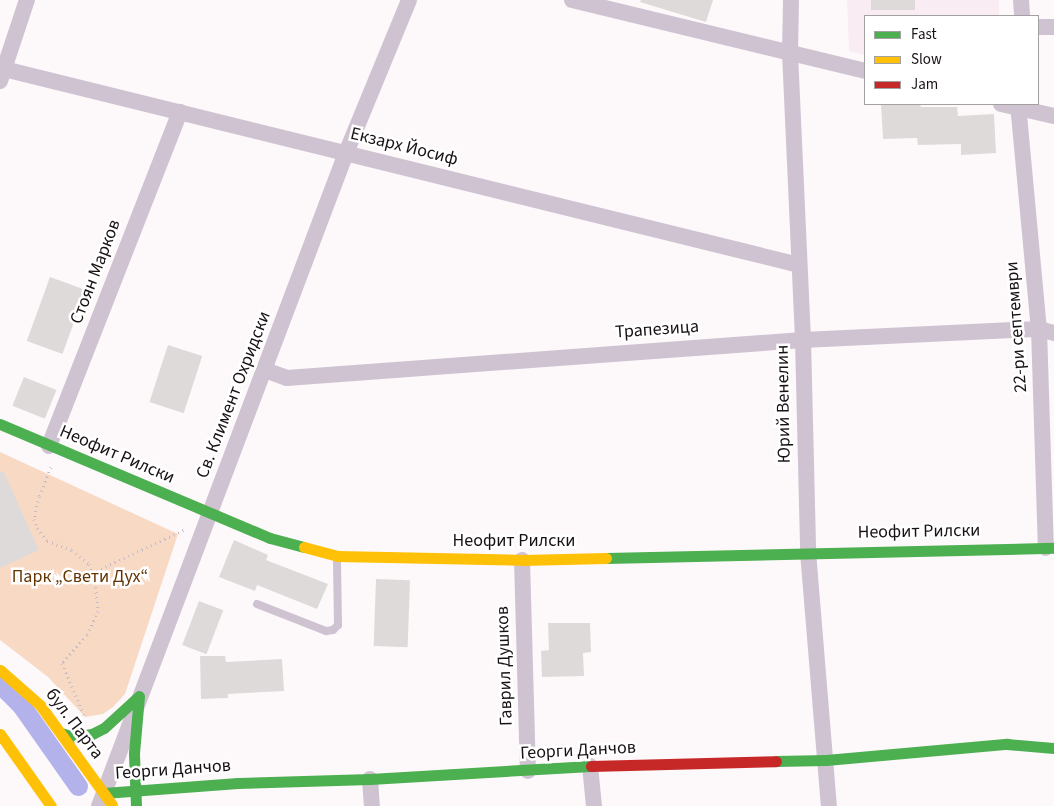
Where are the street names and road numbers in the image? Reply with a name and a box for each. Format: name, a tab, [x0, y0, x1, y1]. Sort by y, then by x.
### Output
street label: Екзарх Йосиф	[348, 123, 460, 171]
street label: Стоян Марков	[66, 217, 126, 327]
street label: 22-ри септември	[1002, 261, 1032, 393]
street label: Св. Климент Охридски	[192, 308, 276, 482]
street label: Трапезица	[614, 316, 700, 344]
street label: Юрий Венелин	[772, 344, 796, 464]
street label: Неофит Рилски	[56, 421, 178, 489]
street label: Неофит Рилски	[857, 520, 981, 544]
street label: Неофит Рилски	[453, 530, 575, 552]
street label: Гаврил Душков	[492, 606, 518, 726]
street label: бул. Парта	[40, 684, 108, 764]
street label: Георги Данчов	[520, 737, 636, 765]
street label: Георги Данчов	[114, 755, 232, 785]

